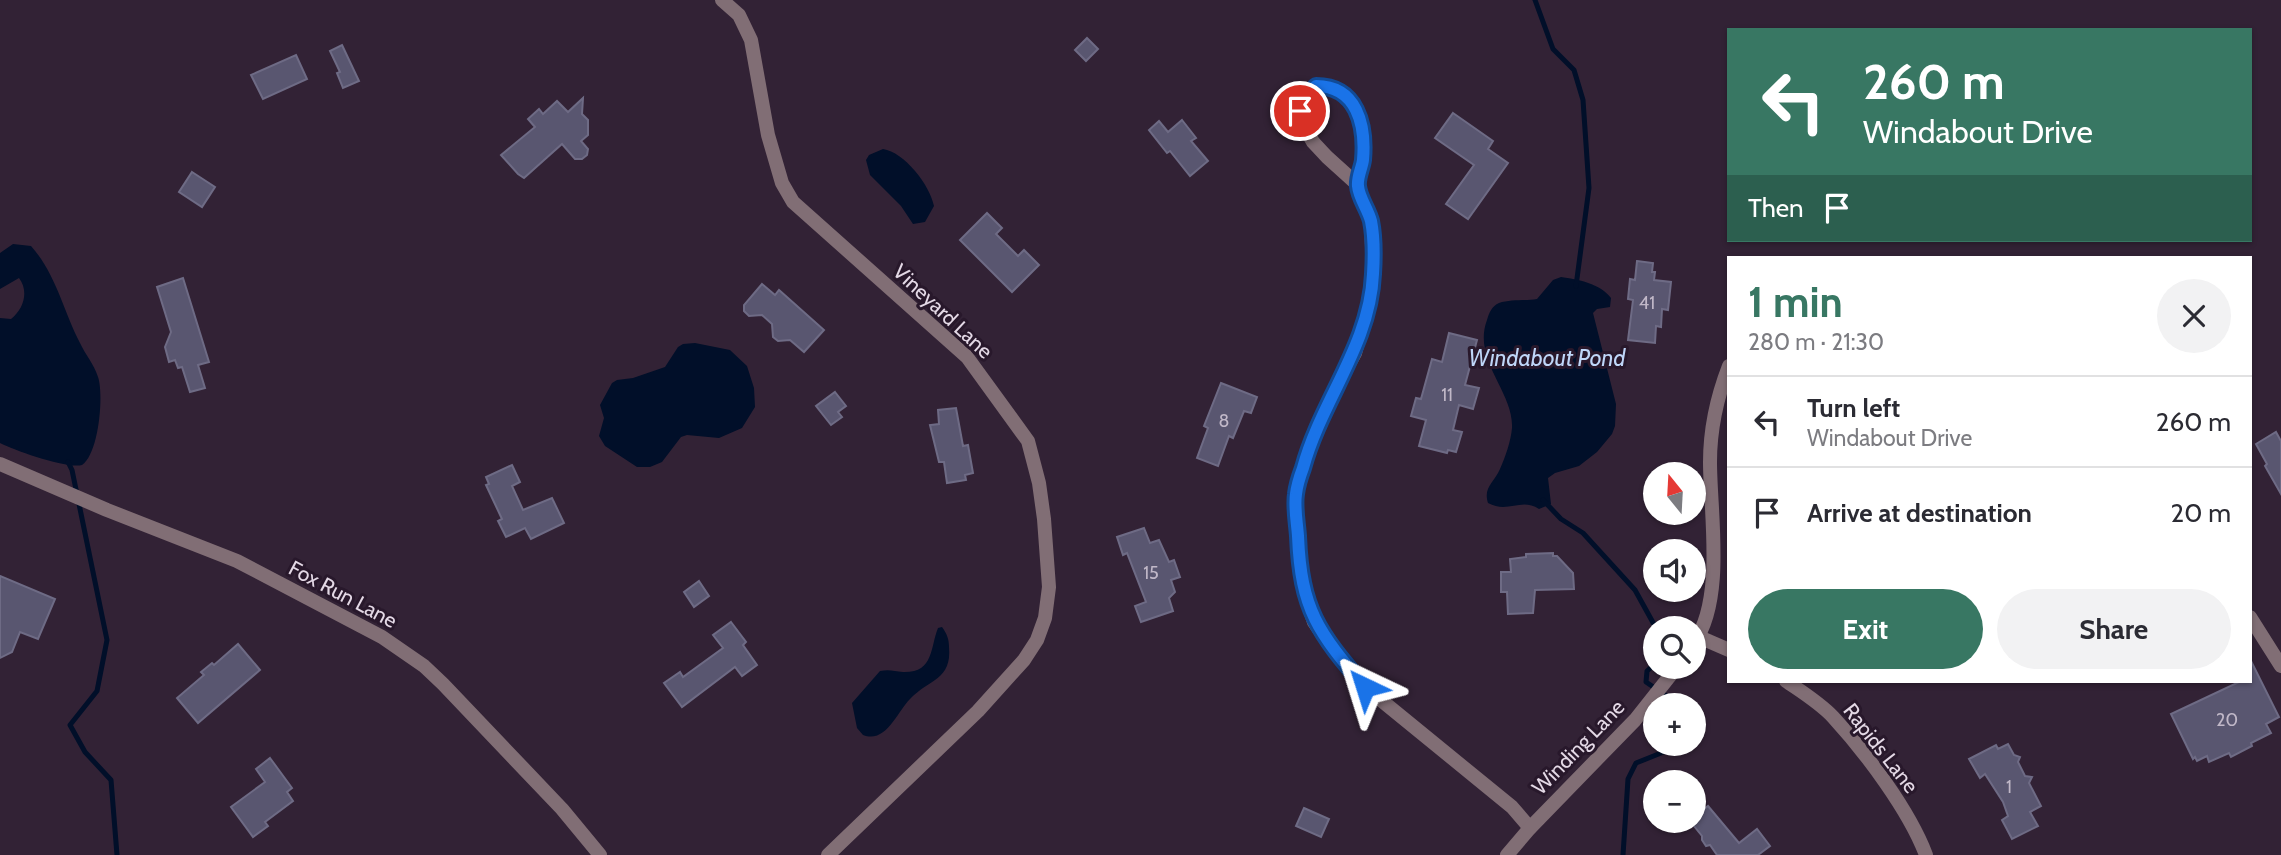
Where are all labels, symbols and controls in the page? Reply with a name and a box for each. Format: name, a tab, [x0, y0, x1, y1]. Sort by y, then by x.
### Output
text: 260 m	[1863, 52, 2005, 111]
icon: left	[1748, 56, 1839, 147]
pin	[1270, 81, 1330, 141]
icon: arrive	[1281, 92, 1319, 130]
text: Windabout Drive	[1863, 112, 2093, 151]
icon: arrive	[1818, 189, 1856, 227]
text: Then	[1748, 192, 1804, 224]
street label: Vineyard Lane	[888, 259, 998, 364]
text: 1 min	[1748, 276, 1843, 328]
button: close	[2157, 279, 2231, 353]
house number: 41	[1639, 292, 1655, 314]
text: 280 m · 21:30	[1748, 328, 1884, 356]
water label: Windabout Pond	[1469, 344, 1626, 372]
house number: 11	[1441, 384, 1453, 406]
text: Turn left	[1807, 392, 1900, 424]
icon: left	[1748, 403, 1786, 441]
text: 260 m	[2156, 406, 2231, 438]
house number: 8	[1219, 410, 1229, 432]
text: Windabout Drive	[1807, 424, 1972, 452]
north arrow	[1643, 462, 1706, 525]
map controls	[1643, 462, 1706, 833]
icon: arrive	[1748, 494, 1786, 532]
text: Arrive at destination	[1807, 497, 2032, 529]
text: 20 m	[2171, 497, 2231, 529]
button: sound	[1643, 539, 1706, 602]
street label: Fox Run Lane	[285, 555, 402, 633]
house number: 15	[1143, 562, 1159, 584]
button: Exit	[1748, 589, 1983, 669]
button: Share	[1997, 589, 2231, 669]
button: search	[1643, 616, 1706, 679]
position arrow	[1328, 650, 1402, 724]
button: +	[1643, 693, 1706, 756]
street label: Winding Lane	[1527, 694, 1630, 800]
street label: Rapids Lane	[1838, 698, 1924, 798]
house number: 20	[2216, 709, 2238, 731]
button: −	[1643, 770, 1706, 833]
house number: 1	[2006, 776, 2012, 798]

